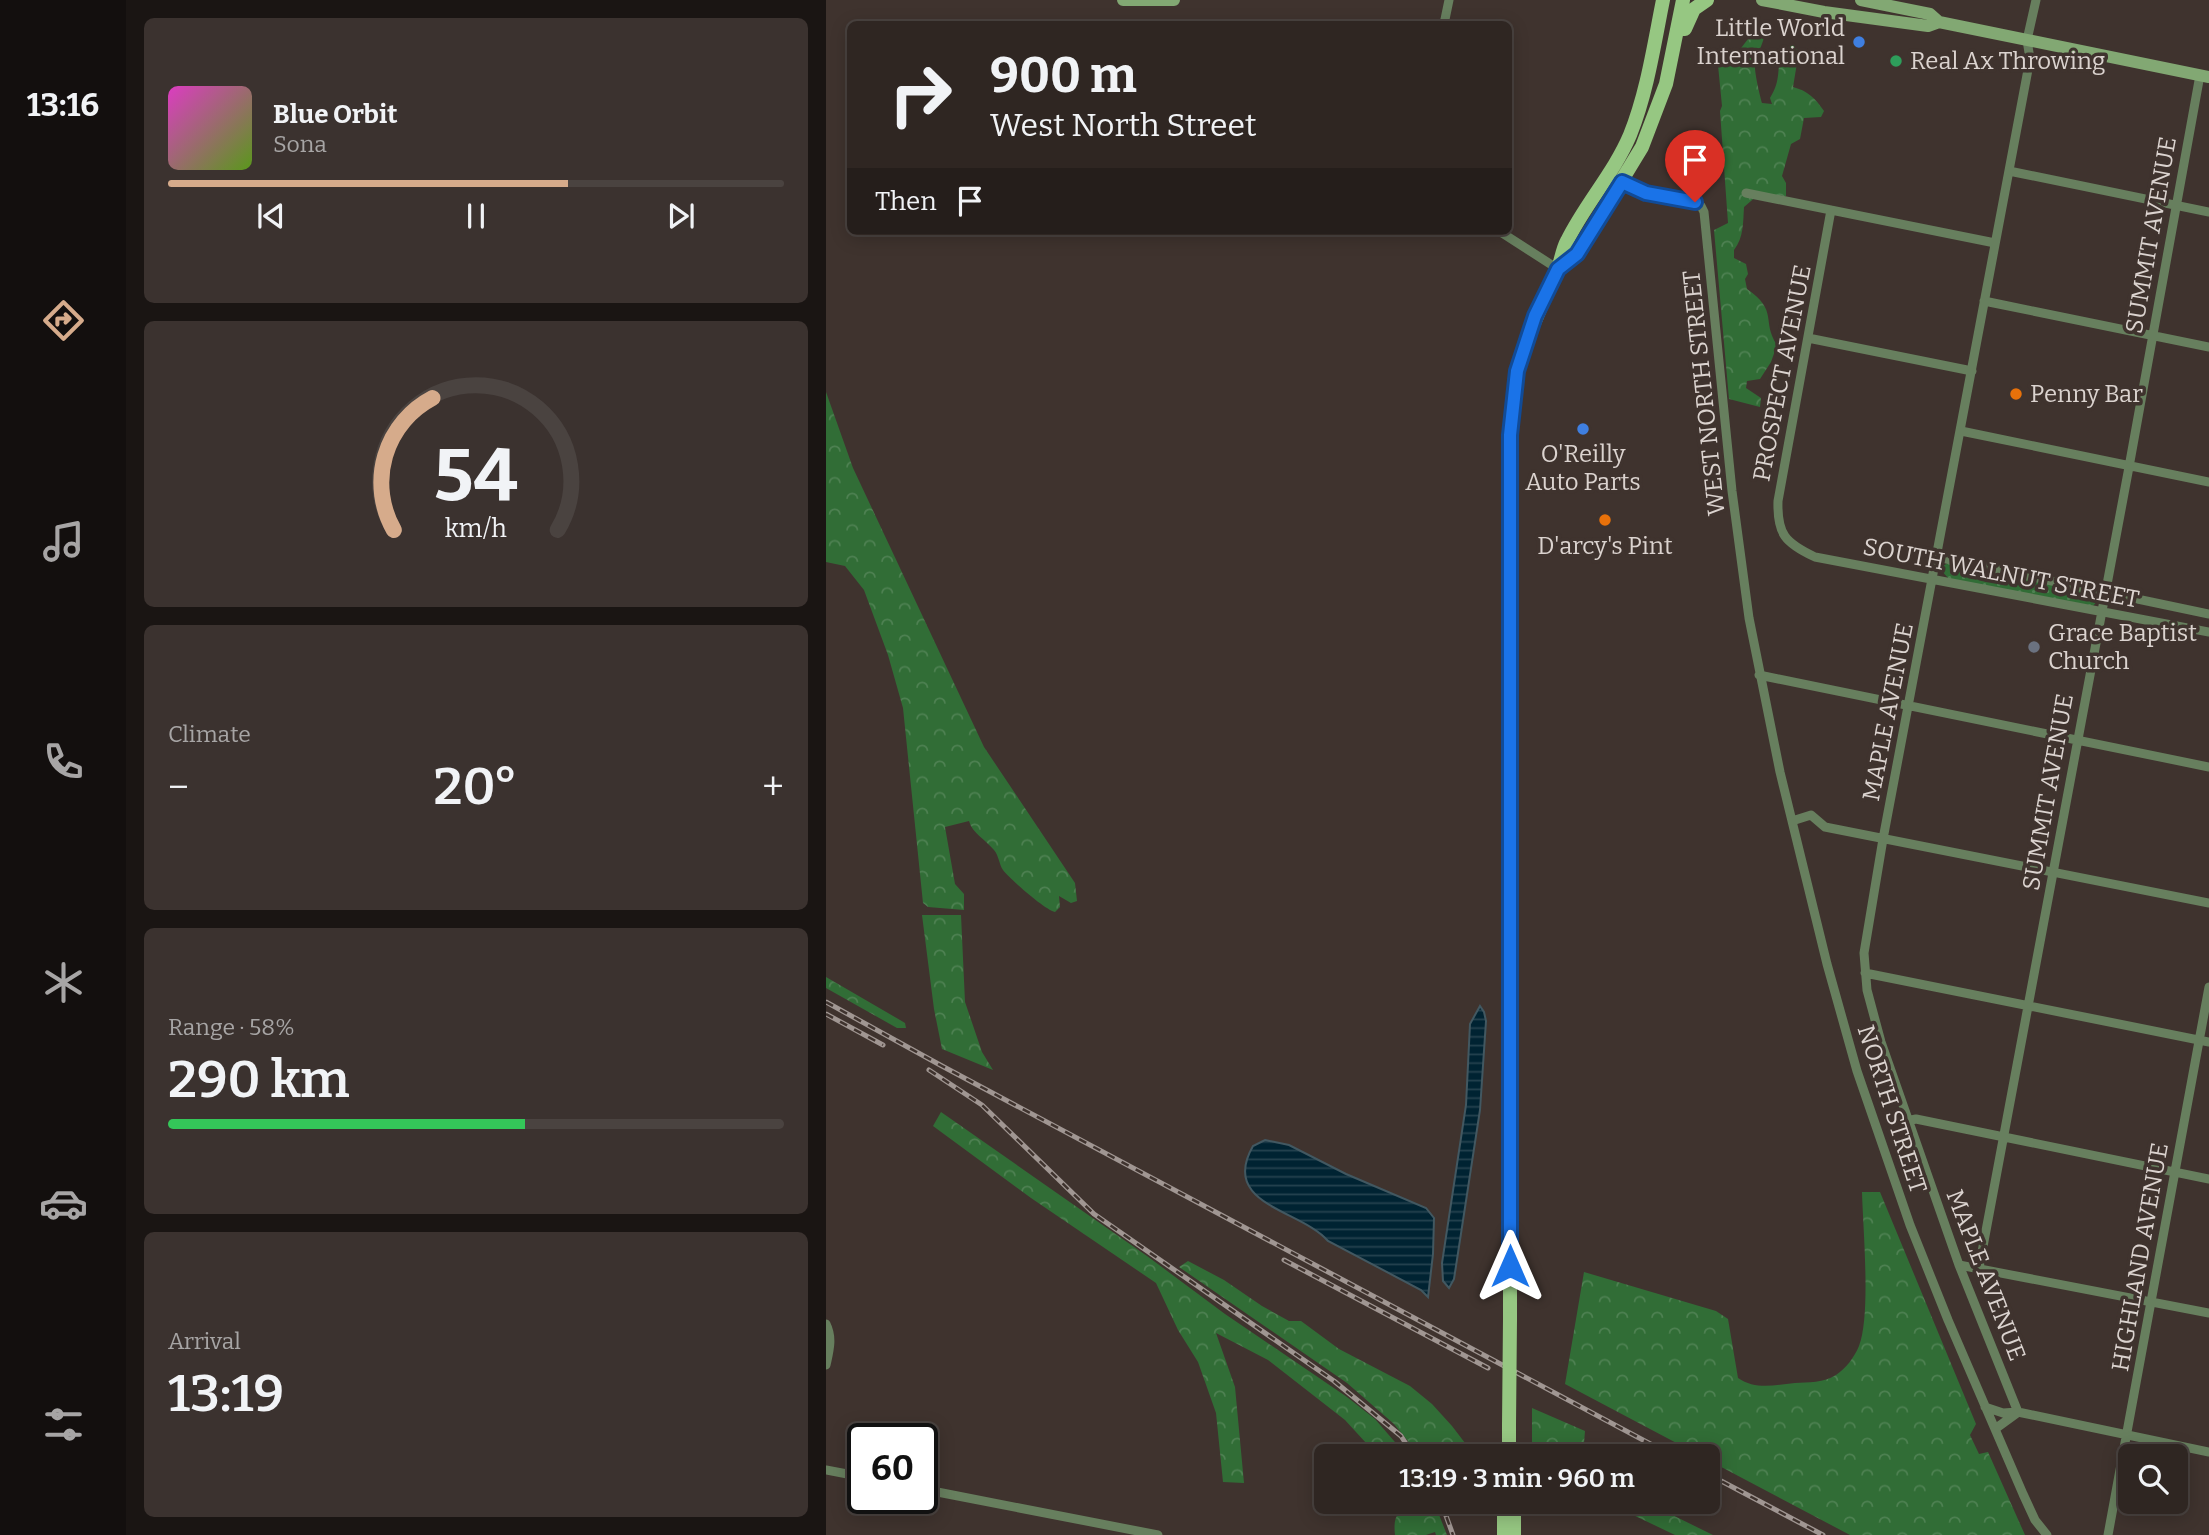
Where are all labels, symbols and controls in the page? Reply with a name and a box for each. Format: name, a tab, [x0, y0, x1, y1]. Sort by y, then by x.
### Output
place label: Little World International	[1696, 14, 1845, 70]
marker: Little World International	[1851, 34, 1867, 50]
text: 900 m	[990, 46, 1137, 105]
place label: Real Ax Throwing	[1910, 47, 2105, 75]
icon: right	[875, 49, 966, 140]
marker: Real Ax Throwing	[1888, 53, 1904, 69]
text: 13:16	[27, 86, 99, 124]
text: Blue Orbit	[273, 99, 397, 130]
text: West North Street	[990, 106, 1256, 144]
text: Sona	[273, 130, 327, 158]
pin	[1665, 130, 1725, 202]
street label: SUMMIT AVENUE	[2120, 135, 2182, 335]
icon: arrive	[1676, 141, 1714, 179]
icon: arrive	[951, 182, 989, 220]
text: Then	[875, 186, 937, 217]
icon: previous	[252, 197, 290, 235]
icon: pause	[457, 197, 495, 235]
icon: next	[662, 197, 700, 235]
street label: PROSPECT AVENUE	[1747, 262, 1817, 484]
street label: WEST NORTH STREET	[1677, 269, 1731, 517]
icon: directions	[39, 296, 88, 345]
place label: Penny Bar	[2030, 380, 2143, 408]
marker: Penny Bar	[2008, 386, 2024, 402]
marker: O'Reilly Auto Parts	[1575, 421, 1591, 437]
text: 54	[434, 433, 518, 520]
place label: O'Reilly Auto Parts	[1525, 440, 1641, 496]
marker: D'arcy's Pint	[1597, 512, 1613, 528]
text: km/h	[445, 514, 507, 544]
icon: music	[39, 517, 88, 566]
place label: D'arcy's Pint	[1537, 532, 1673, 560]
street label: SOUTH WALNUT STREET	[1861, 532, 2141, 614]
place label: Grace Baptist Church	[2048, 619, 2197, 675]
street label: MAPLE AVENUE	[1857, 621, 1919, 803]
marker: Grace Baptist Church	[2026, 639, 2042, 655]
street label: SUMMIT AVENUE	[2017, 692, 2079, 892]
text: Climate	[168, 720, 251, 748]
icon: phone	[39, 737, 88, 786]
text: 20°	[433, 755, 518, 818]
text: −	[168, 764, 189, 810]
text: +	[762, 764, 784, 810]
icon: climate	[39, 958, 88, 1007]
text: Range · 58%	[168, 1013, 295, 1041]
street label: NORTH STREET	[1852, 1021, 1932, 1197]
text: 290 km	[168, 1048, 350, 1111]
street label: HIGHLAND AVENUE	[2106, 1140, 2174, 1374]
icon: car	[39, 1179, 88, 1228]
street label: MAPLE AVENUE	[1941, 1186, 2031, 1364]
position arrow	[1473, 1229, 1547, 1303]
text: Arrival	[168, 1327, 241, 1355]
text: 13:19	[168, 1362, 284, 1425]
icon: filters	[39, 1400, 88, 1449]
speed limit sign: 60	[847, 1423, 938, 1514]
map controls	[2118, 1444, 2188, 1514]
button: search	[2118, 1444, 2188, 1514]
text: 13:19 · 3 min · 960 m	[1399, 1463, 1635, 1494]

